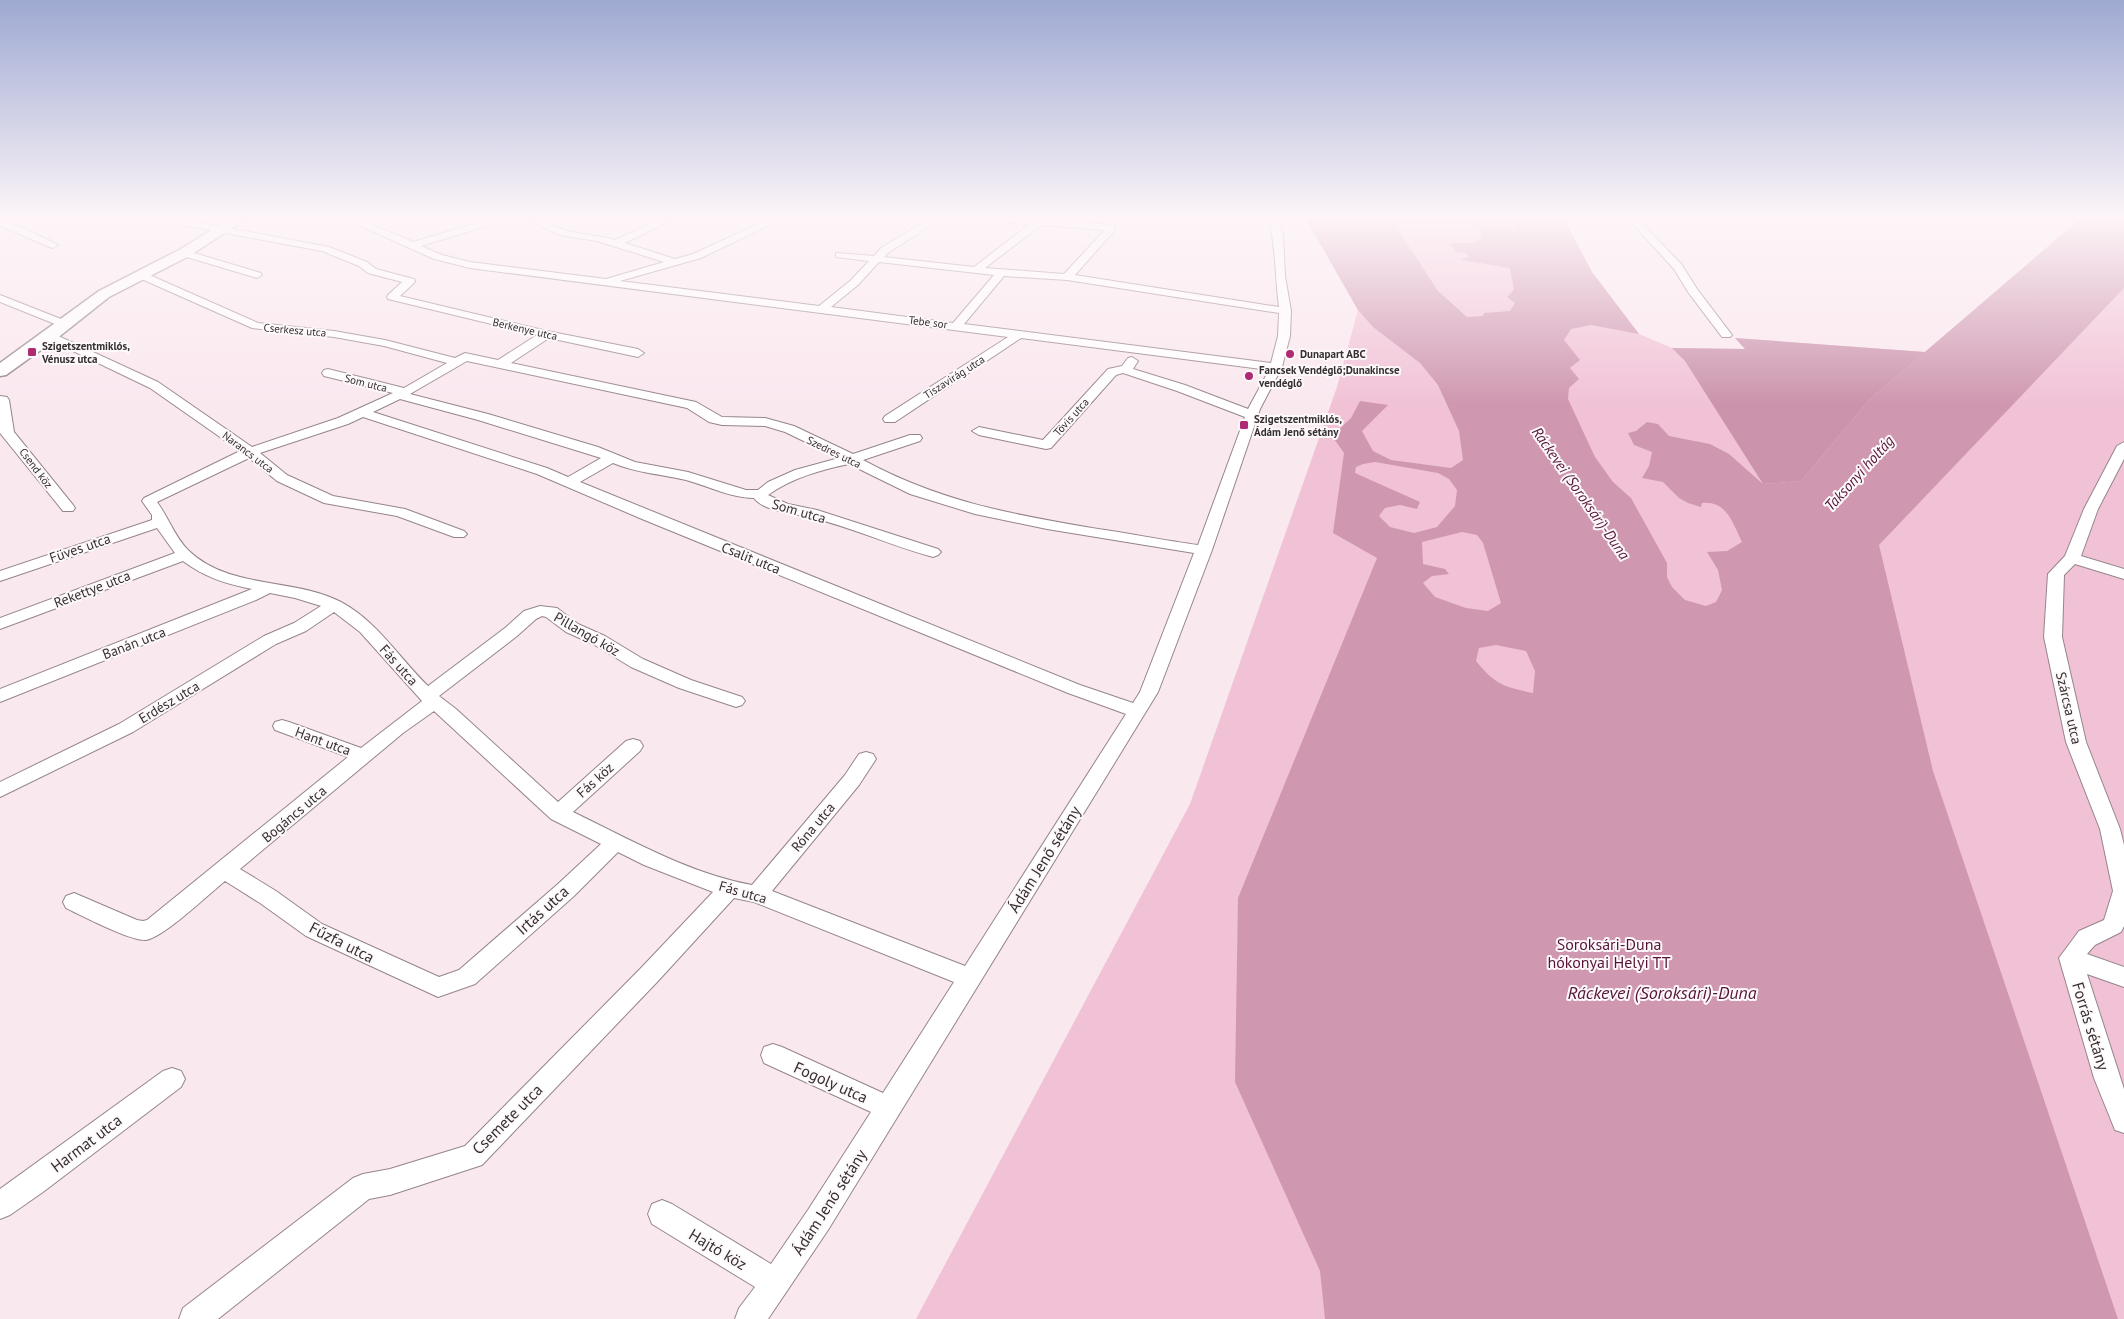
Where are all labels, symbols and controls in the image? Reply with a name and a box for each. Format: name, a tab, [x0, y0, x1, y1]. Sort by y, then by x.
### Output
street label: Tebe sor	[908, 313, 948, 331]
street label: Berkenye utca	[491, 315, 559, 343]
street label: Cserkesz utca	[263, 320, 327, 340]
place label: Szigetszentmiklós, Vénusz utca	[41, 339, 130, 366]
marker: Szigetszentmiklós, Vénusz utca	[26, 346, 38, 358]
place label: Dunapart ABC	[1300, 347, 1366, 361]
marker: Dunapart ABC	[1284, 348, 1296, 360]
street label: Tiszavirág utca	[921, 352, 987, 402]
place label: Fancsek Vendéglő;Dunakincse vendéglő	[1258, 363, 1400, 390]
marker: Fancsek Vendéglő;Dunakincse vendéglő	[1243, 370, 1255, 382]
street label: Som utca	[343, 371, 389, 395]
street label: Tövis utca	[1050, 395, 1092, 439]
place label: Szigetszentmiklós, Ádám Jenő sétány	[1254, 412, 1342, 439]
marker: Szigetszentmiklós, Ádám Jenő sétány	[1238, 419, 1250, 431]
water label: Ráckevei (Soroksári)-Duna	[1528, 423, 1634, 564]
street label: Narancs utca	[220, 428, 276, 476]
water label: Taksonyi holtág	[1820, 431, 1898, 515]
street label: Szedres utca	[804, 433, 864, 471]
street label: Csend köz	[16, 445, 56, 491]
street label: Som utca	[770, 495, 828, 527]
street label: Füves utca	[47, 529, 113, 567]
street label: Csalit utca	[719, 538, 783, 578]
street label: Rekettye utca	[51, 566, 133, 612]
street label: Pillangó köz	[551, 608, 623, 660]
street label: Banán utca	[100, 623, 168, 663]
street label: Fás utca	[376, 641, 422, 689]
street label: Szárcsa utca	[2052, 670, 2086, 746]
street label: Erdész utca	[135, 677, 203, 727]
street label: Hant utca	[293, 723, 353, 759]
street label: Fás köz	[573, 759, 617, 801]
street label: Bogáncs utca	[258, 782, 330, 846]
street label: Róna utca	[787, 799, 839, 855]
street label: Ádám Jenő sétány	[1003, 802, 1085, 916]
street label: Fás utca	[717, 877, 769, 907]
street label: Irtás utca	[512, 881, 572, 939]
street label: Fűzfa utca	[306, 917, 378, 967]
park label: Soroksári-Duna hókonyai Helyi TT	[1547, 934, 1671, 972]
street label: Forrás sétány	[2068, 980, 2114, 1073]
water label: Ráckevei (Soroksári)-Duna	[1567, 981, 1757, 1004]
street label: Fogoly utca	[791, 1057, 871, 1107]
street label: Csemete utca	[468, 1080, 546, 1158]
street label: Harmat utca	[47, 1110, 125, 1176]
street label: Ádám Jenő sétány	[787, 1145, 871, 1259]
street label: Hajtó köz	[685, 1224, 751, 1274]

